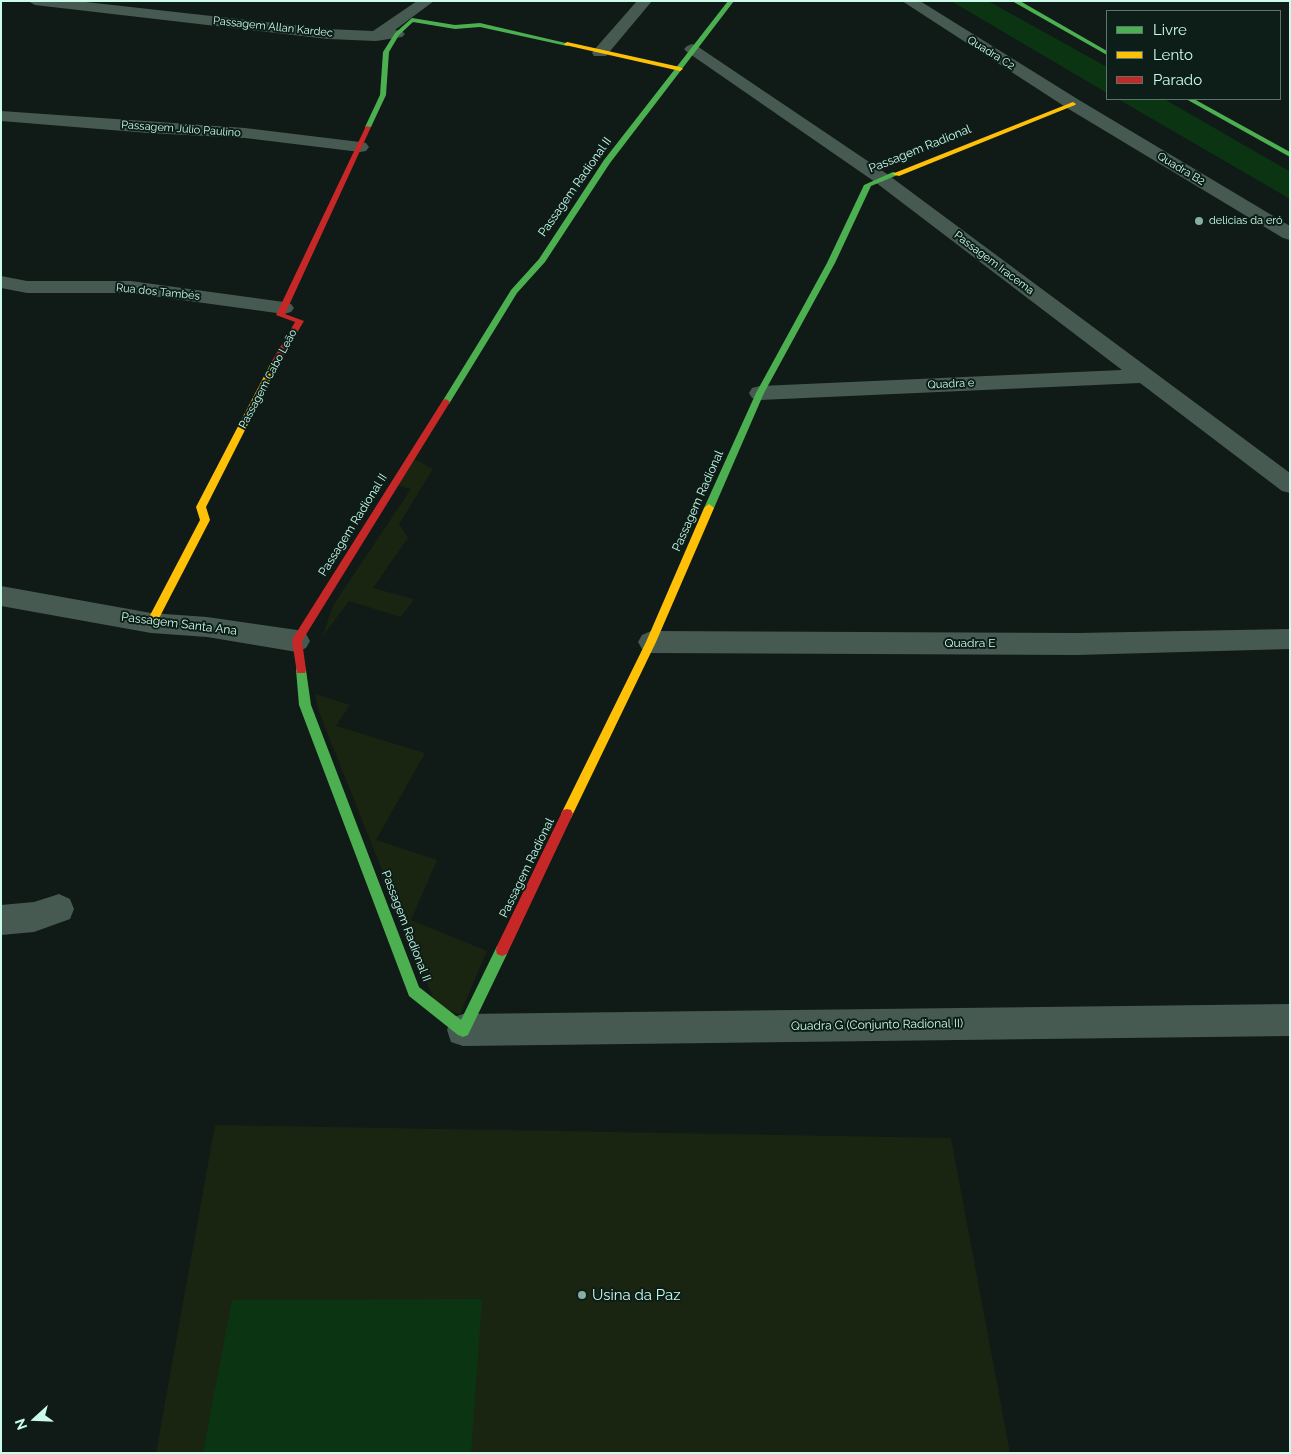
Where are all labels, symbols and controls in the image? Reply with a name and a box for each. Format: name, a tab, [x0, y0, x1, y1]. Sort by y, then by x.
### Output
legend	[1106, 10, 1281, 100]
street label: Passagem Allan Kardec	[212, 14, 334, 40]
text: Livre	[1153, 21, 1187, 39]
street label: Quadra C2	[965, 33, 1017, 73]
text: Lento	[1153, 46, 1193, 64]
text: Parado	[1153, 71, 1202, 89]
street label: Passagem Júlio Paulino	[121, 118, 241, 140]
street label: Passagem Radional	[867, 122, 973, 176]
street label: Passagem Radional II	[535, 135, 615, 239]
street label: Quadra B2	[1155, 150, 1207, 188]
place label: delicias da eró	[1209, 214, 1283, 228]
marker: delicias da eró	[1193, 215, 1205, 227]
street label: Passagem Iracema	[951, 229, 1037, 297]
street label: Rua dos Tambés	[115, 281, 201, 303]
street label: Passagem Cabo Leão	[236, 327, 300, 431]
street label: Quadra e	[927, 376, 975, 392]
street label: Passagem Radional	[669, 448, 727, 554]
street label: Passagem Radional II	[316, 471, 390, 579]
street label: Passagem Santa Ana	[120, 610, 238, 638]
street label: Quadra E	[944, 636, 996, 650]
street label: Passagem Radional	[497, 816, 557, 920]
street label: Passagem Radional II	[378, 868, 434, 984]
street label: Quadra G (Conjunto Radional II)	[791, 1016, 963, 1034]
place label: Usina da Paz	[592, 1286, 681, 1304]
marker: Usina da Paz	[576, 1289, 588, 1301]
north arrow	[10, 1394, 60, 1444]
text: N	[12, 1416, 30, 1432]

